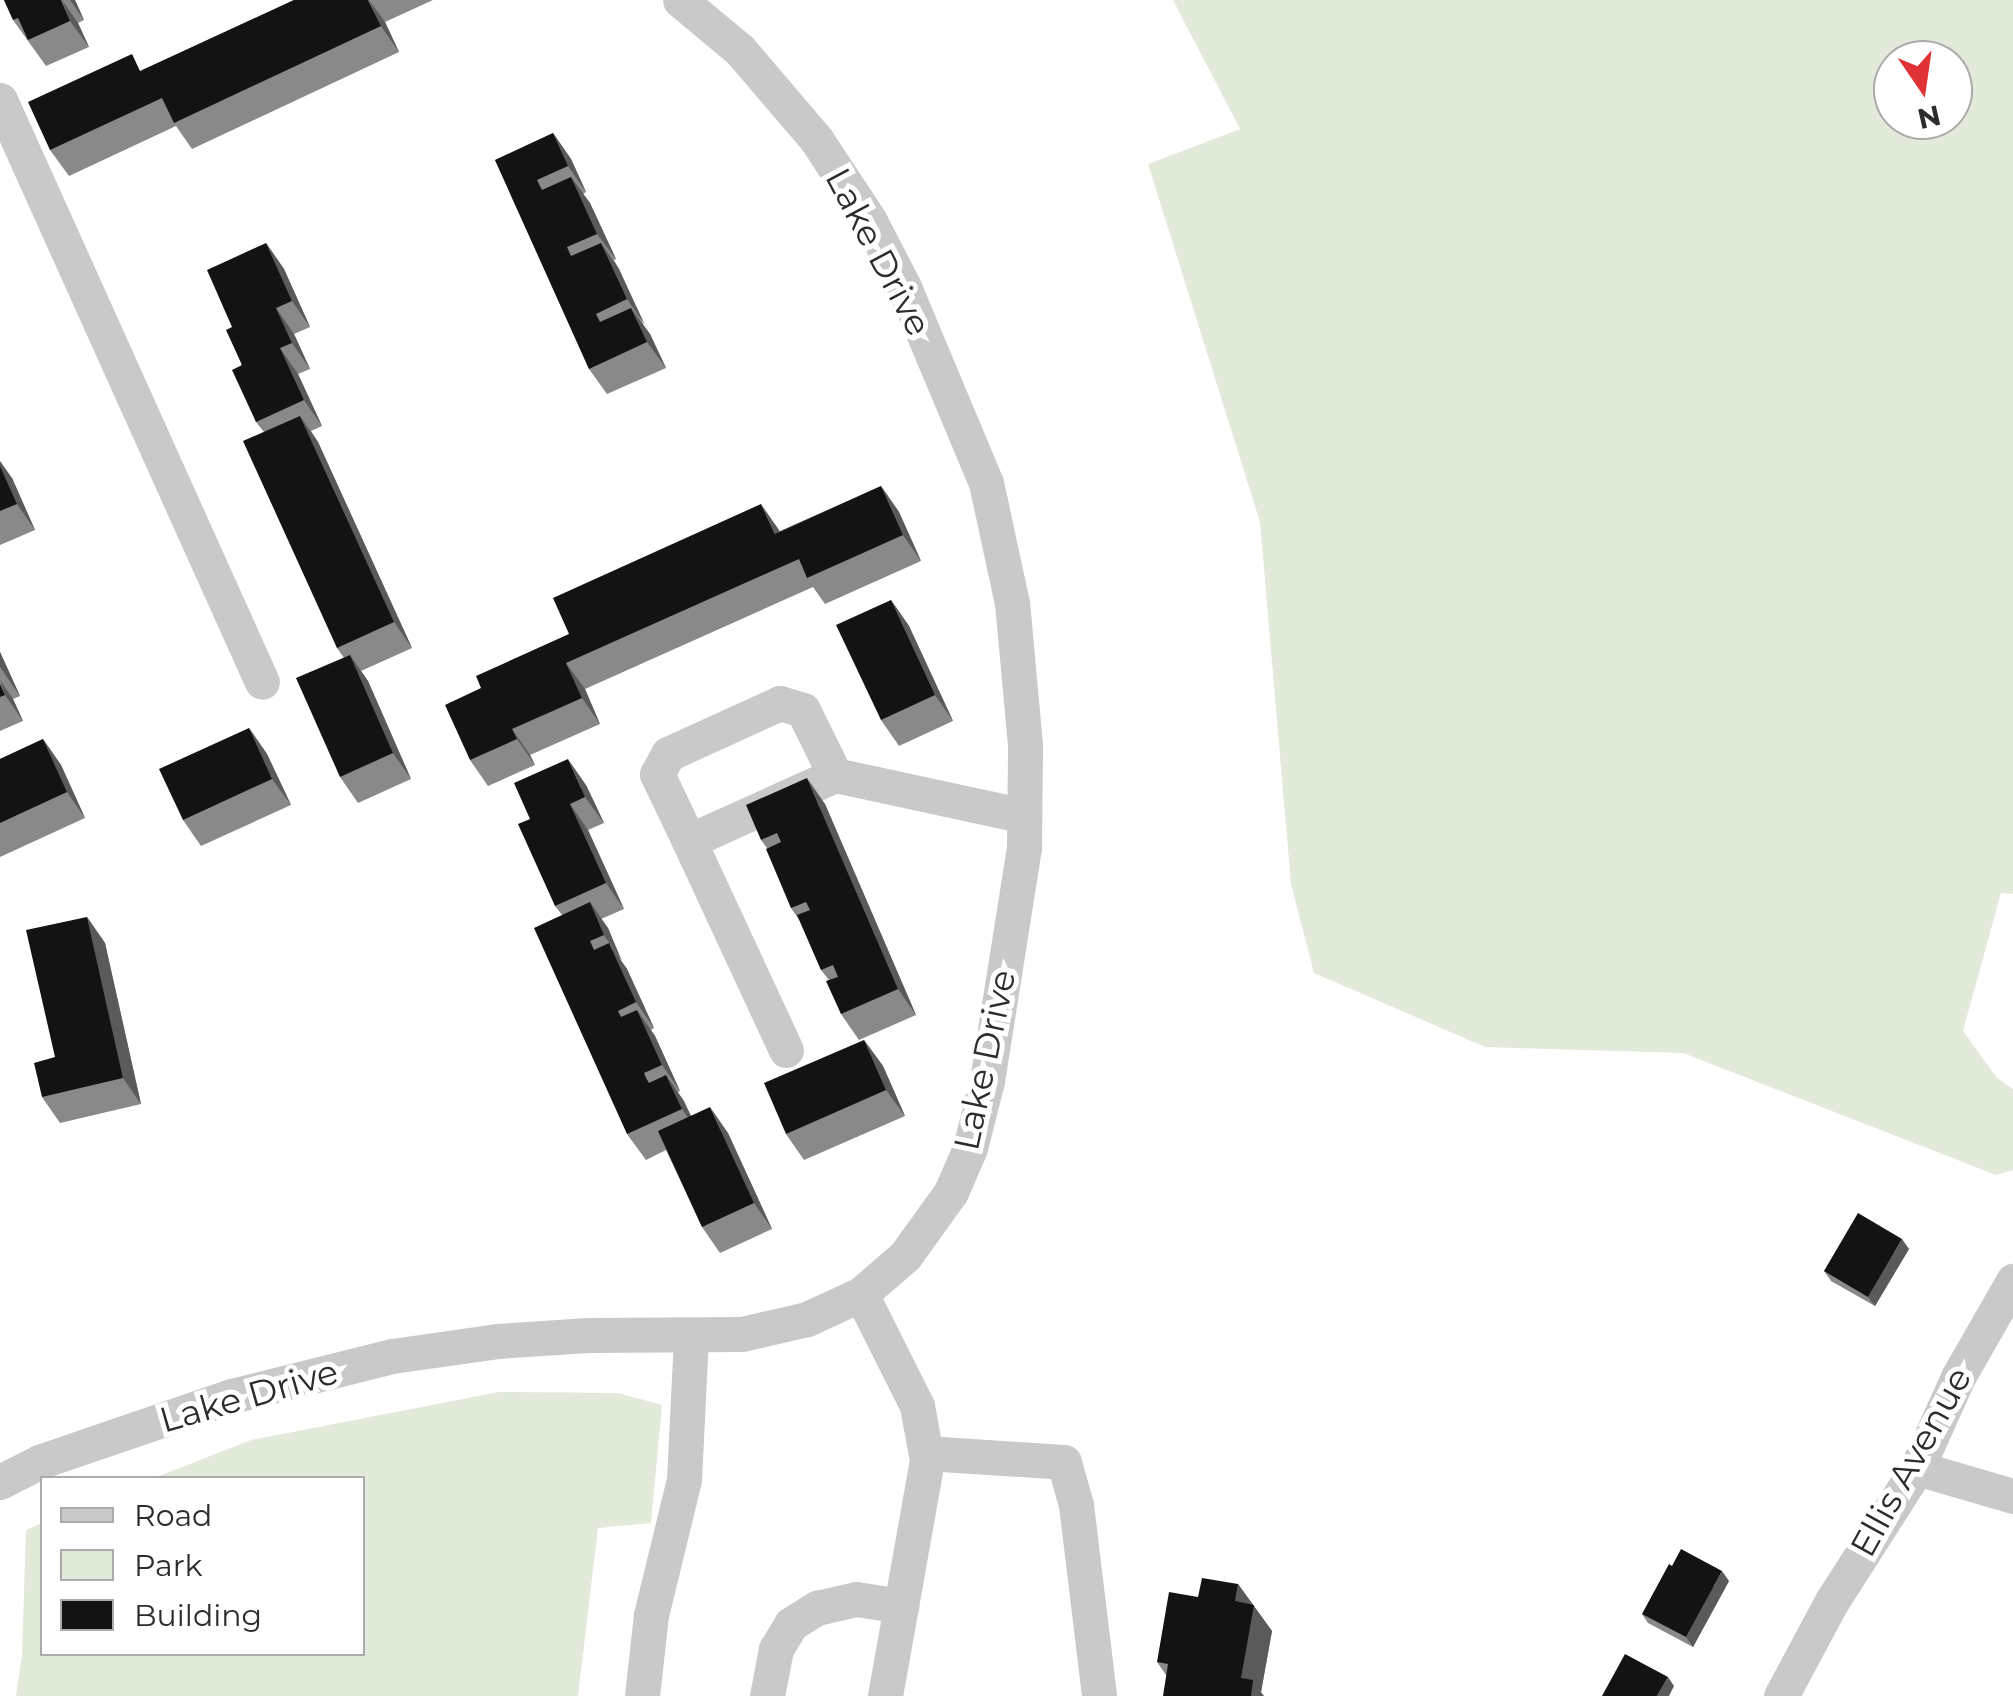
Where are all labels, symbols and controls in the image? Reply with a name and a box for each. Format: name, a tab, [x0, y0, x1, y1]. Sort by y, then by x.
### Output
north arrow	[1873, 40, 1973, 140]
text: N	[1914, 98, 1944, 136]
street label: Lake Drive	[816, 161, 940, 343]
street label: Lake Drive	[945, 966, 1025, 1154]
street label: Lake Drive	[155, 1351, 343, 1441]
street label: Ellis Avenue	[1842, 1360, 1980, 1564]
legend	[40, 1476, 365, 1656]
text: Road	[134, 1497, 212, 1534]
text: Park	[134, 1547, 203, 1584]
text: Building	[134, 1597, 262, 1634]

